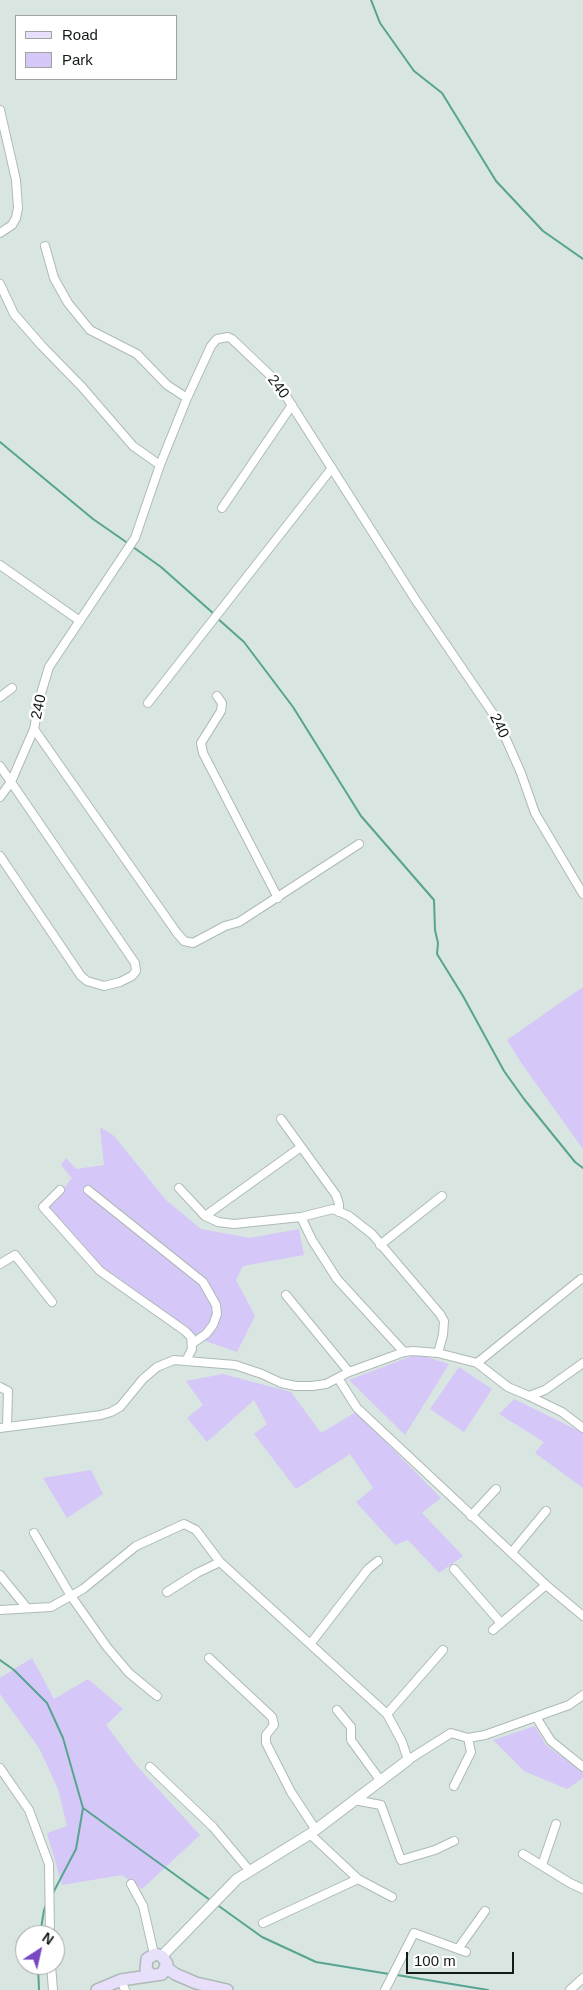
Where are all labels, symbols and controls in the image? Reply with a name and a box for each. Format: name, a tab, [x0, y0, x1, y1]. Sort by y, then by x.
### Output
legend	[15, 15, 178, 80]
text: Road	[62, 26, 98, 43]
text: Park	[62, 51, 93, 68]
street label: 240	[263, 372, 293, 402]
street label: 240	[28, 693, 50, 721]
street label: 240	[485, 711, 513, 741]
north arrow	[15, 1925, 65, 1975]
text: N	[39, 1929, 57, 1948]
scale bar	[408, 1942, 516, 1974]
text: 100 m	[414, 1952, 456, 1969]

